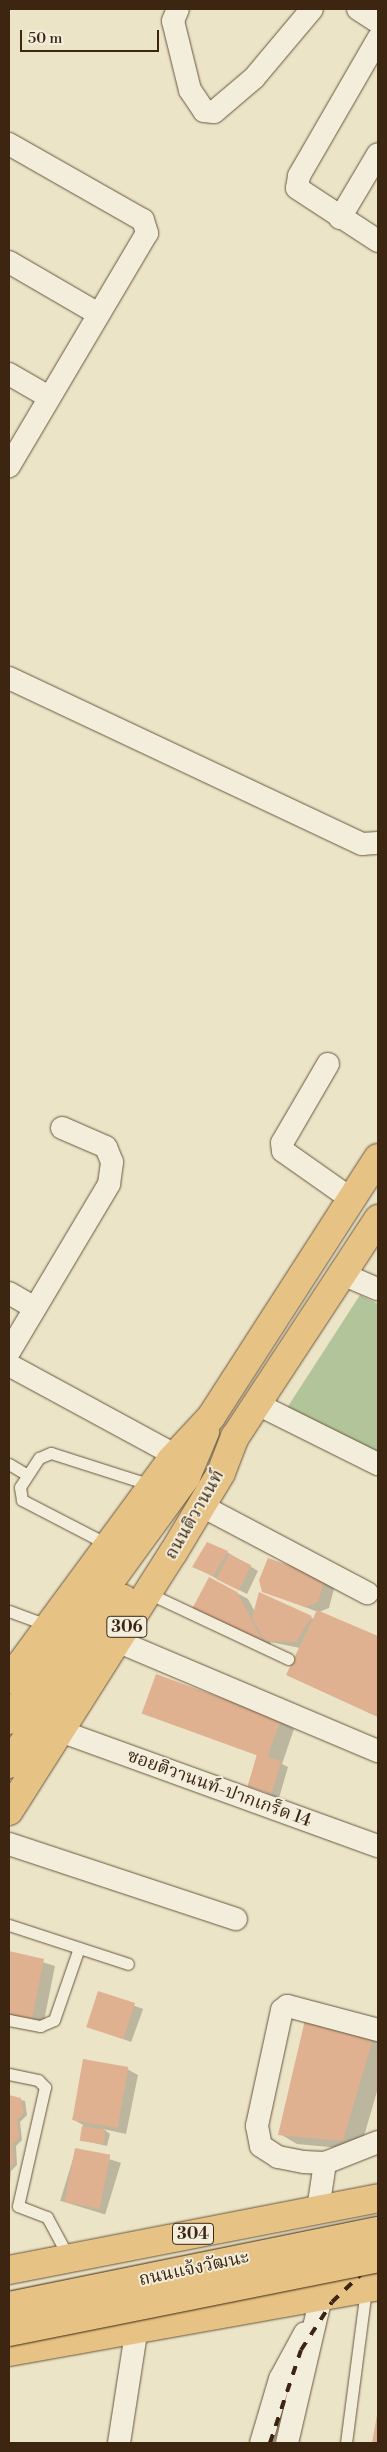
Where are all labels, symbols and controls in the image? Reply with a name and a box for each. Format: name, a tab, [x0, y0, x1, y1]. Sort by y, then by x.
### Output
scale bar	[22, 20, 161, 52]
text: 50 m	[28, 29, 62, 48]
street label: ถนนติวานนท์	[161, 1466, 229, 1564]
road number: 306	[106, 1614, 148, 1640]
street label: ซอยติวานนท์-ปากเกร็ด 14	[124, 1746, 314, 1832]
road number: 304	[172, 2220, 214, 2248]
street label: ถนนแจ้งวัฒนะ	[137, 2247, 251, 2291]

